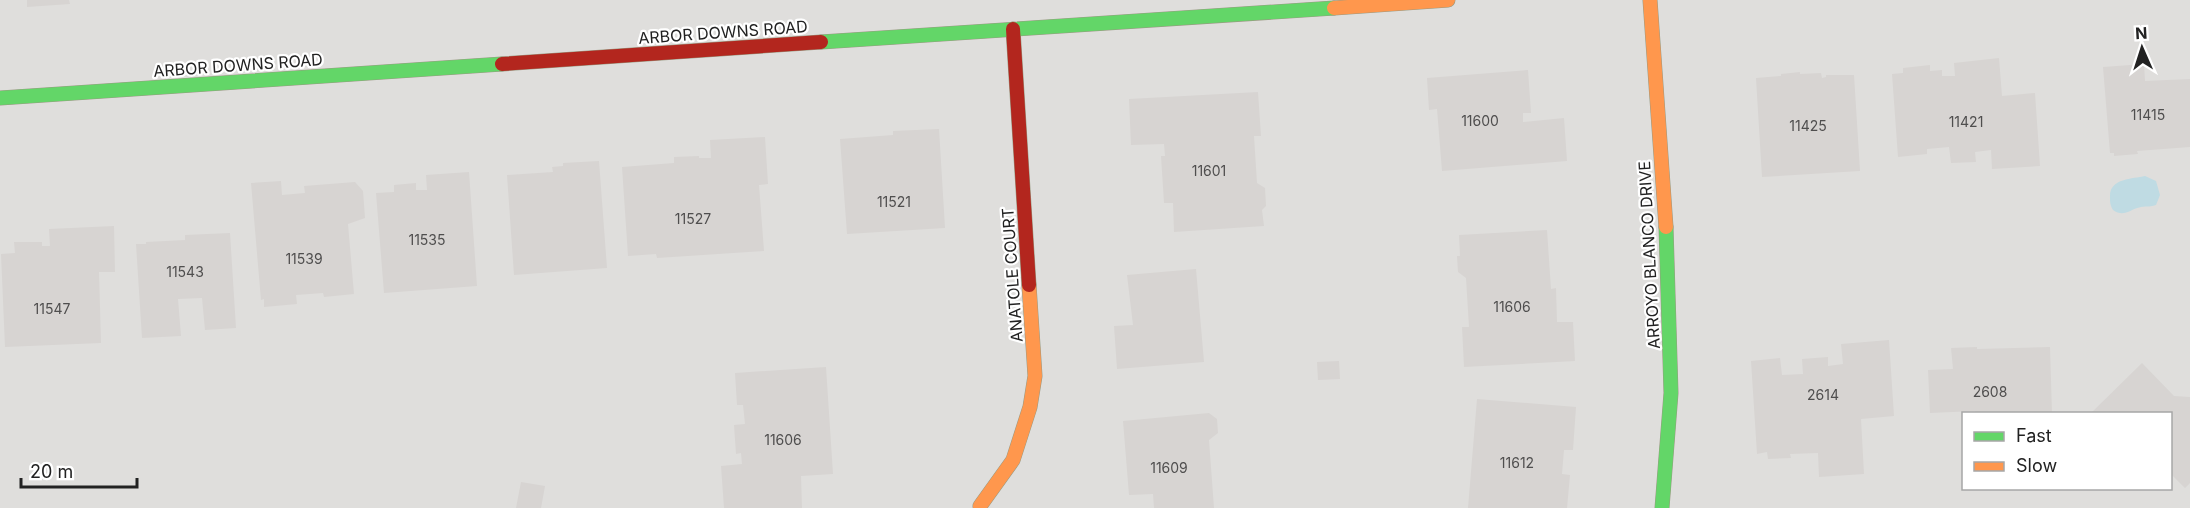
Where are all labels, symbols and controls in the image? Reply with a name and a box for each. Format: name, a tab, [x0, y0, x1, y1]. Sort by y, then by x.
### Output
street label: ARBOR DOWNS ROAD	[638, 16, 808, 48]
north arrow	[2112, 18, 2172, 78]
text: N	[2135, 23, 2148, 43]
street label: ARBOR DOWNS ROAD	[153, 49, 323, 81]
house number: 11415	[2131, 106, 2165, 123]
house number: 11600	[1461, 112, 1499, 129]
house number: 11421	[1949, 113, 1983, 130]
house number: 11425	[1789, 117, 1827, 134]
street label: ARROYO BLANCO DRIVE	[1634, 160, 1664, 350]
house number: 11601	[1192, 162, 1226, 179]
house number: 11521	[877, 193, 911, 210]
street label: ANATOLE COURT	[997, 207, 1027, 343]
house number: 11527	[675, 210, 711, 227]
house number: 11535	[408, 231, 446, 248]
house number: 11539	[285, 250, 323, 267]
house number: 11543	[166, 263, 204, 280]
house number: 11606	[1493, 298, 1531, 315]
house number: 11547	[34, 300, 71, 317]
house number: 2608	[1973, 383, 2007, 400]
house number: 2614	[1807, 386, 1839, 403]
legend	[1962, 412, 2172, 490]
text: Fast	[2016, 425, 2052, 446]
house number: 11606	[764, 431, 802, 448]
scale bar	[21, 451, 136, 489]
house number: 11612	[1500, 454, 1534, 471]
text: Slow	[2016, 455, 2057, 476]
house number: 11609	[1150, 459, 1188, 476]
text: 20 m	[30, 461, 73, 482]

